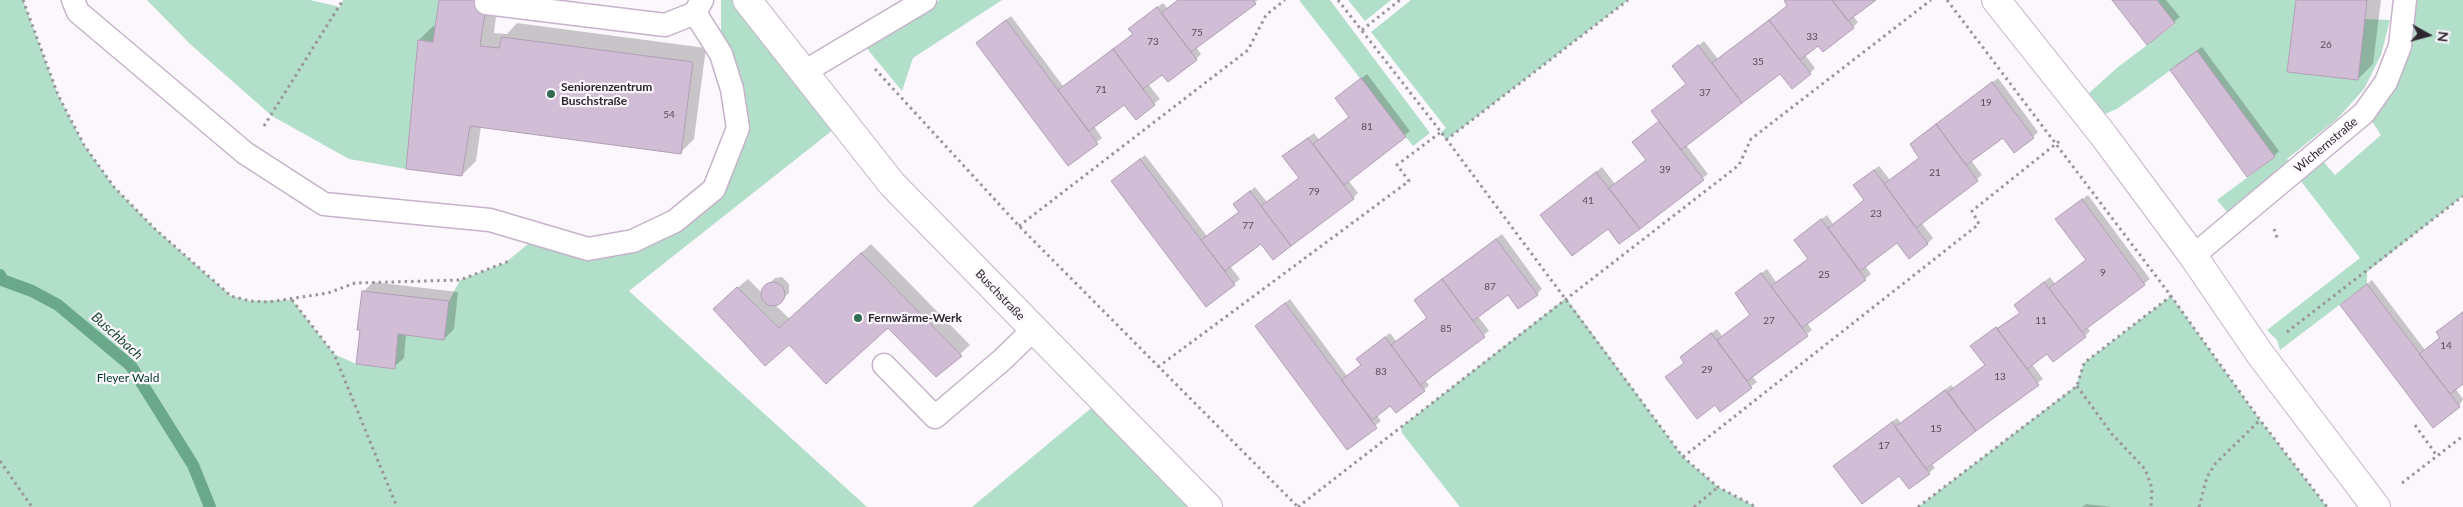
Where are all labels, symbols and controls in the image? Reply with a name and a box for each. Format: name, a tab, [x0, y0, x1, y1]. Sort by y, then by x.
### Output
north arrow	[2403, 10, 2453, 60]
house number: 75	[1191, 27, 1203, 39]
text: N	[2434, 30, 2452, 43]
house number: 33	[1806, 31, 1818, 43]
house number: 73	[1147, 36, 1159, 48]
house number: 26	[2320, 39, 2332, 51]
house number: 35	[1752, 56, 1764, 68]
place label: Seniorenzentrum Buschstraße	[561, 80, 652, 108]
house number: 71	[1095, 84, 1107, 96]
house number: 37	[1699, 87, 1711, 99]
marker: Seniorenzentrum Buschstraße	[545, 88, 557, 100]
house number: 19	[1980, 97, 1992, 109]
house number: 54	[663, 109, 675, 121]
street label: Wichernstraße	[2291, 114, 2361, 176]
house number: 81	[1361, 121, 1373, 133]
house number: 39	[1659, 164, 1671, 176]
house number: 21	[1929, 167, 1941, 179]
house number: 79	[1308, 186, 1320, 198]
house number: 41	[1582, 195, 1594, 207]
house number: 23	[1870, 208, 1882, 220]
house number: 77	[1242, 220, 1254, 232]
street label: Buschstraße	[972, 267, 1028, 323]
house number: 9	[2100, 267, 2106, 279]
house number: 25	[1818, 269, 1830, 281]
house number: 87	[1484, 281, 1496, 293]
water label: Buschbach	[88, 309, 146, 363]
place label: Fernwärme-Werk	[868, 311, 962, 325]
marker: Fernwärme-Werk	[852, 312, 864, 324]
house number: 27	[1763, 315, 1775, 327]
house number: 11	[2035, 315, 2047, 327]
house number: 85	[1440, 323, 1452, 335]
house number: 14	[2440, 340, 2452, 352]
house number: 29	[1701, 364, 1713, 376]
house number: 83	[1375, 366, 1387, 378]
park label: Fleyer Wald	[97, 371, 159, 385]
house number: 13	[1994, 371, 2006, 383]
house number: 15	[1930, 423, 1942, 435]
house number: 17	[1878, 440, 1890, 452]

